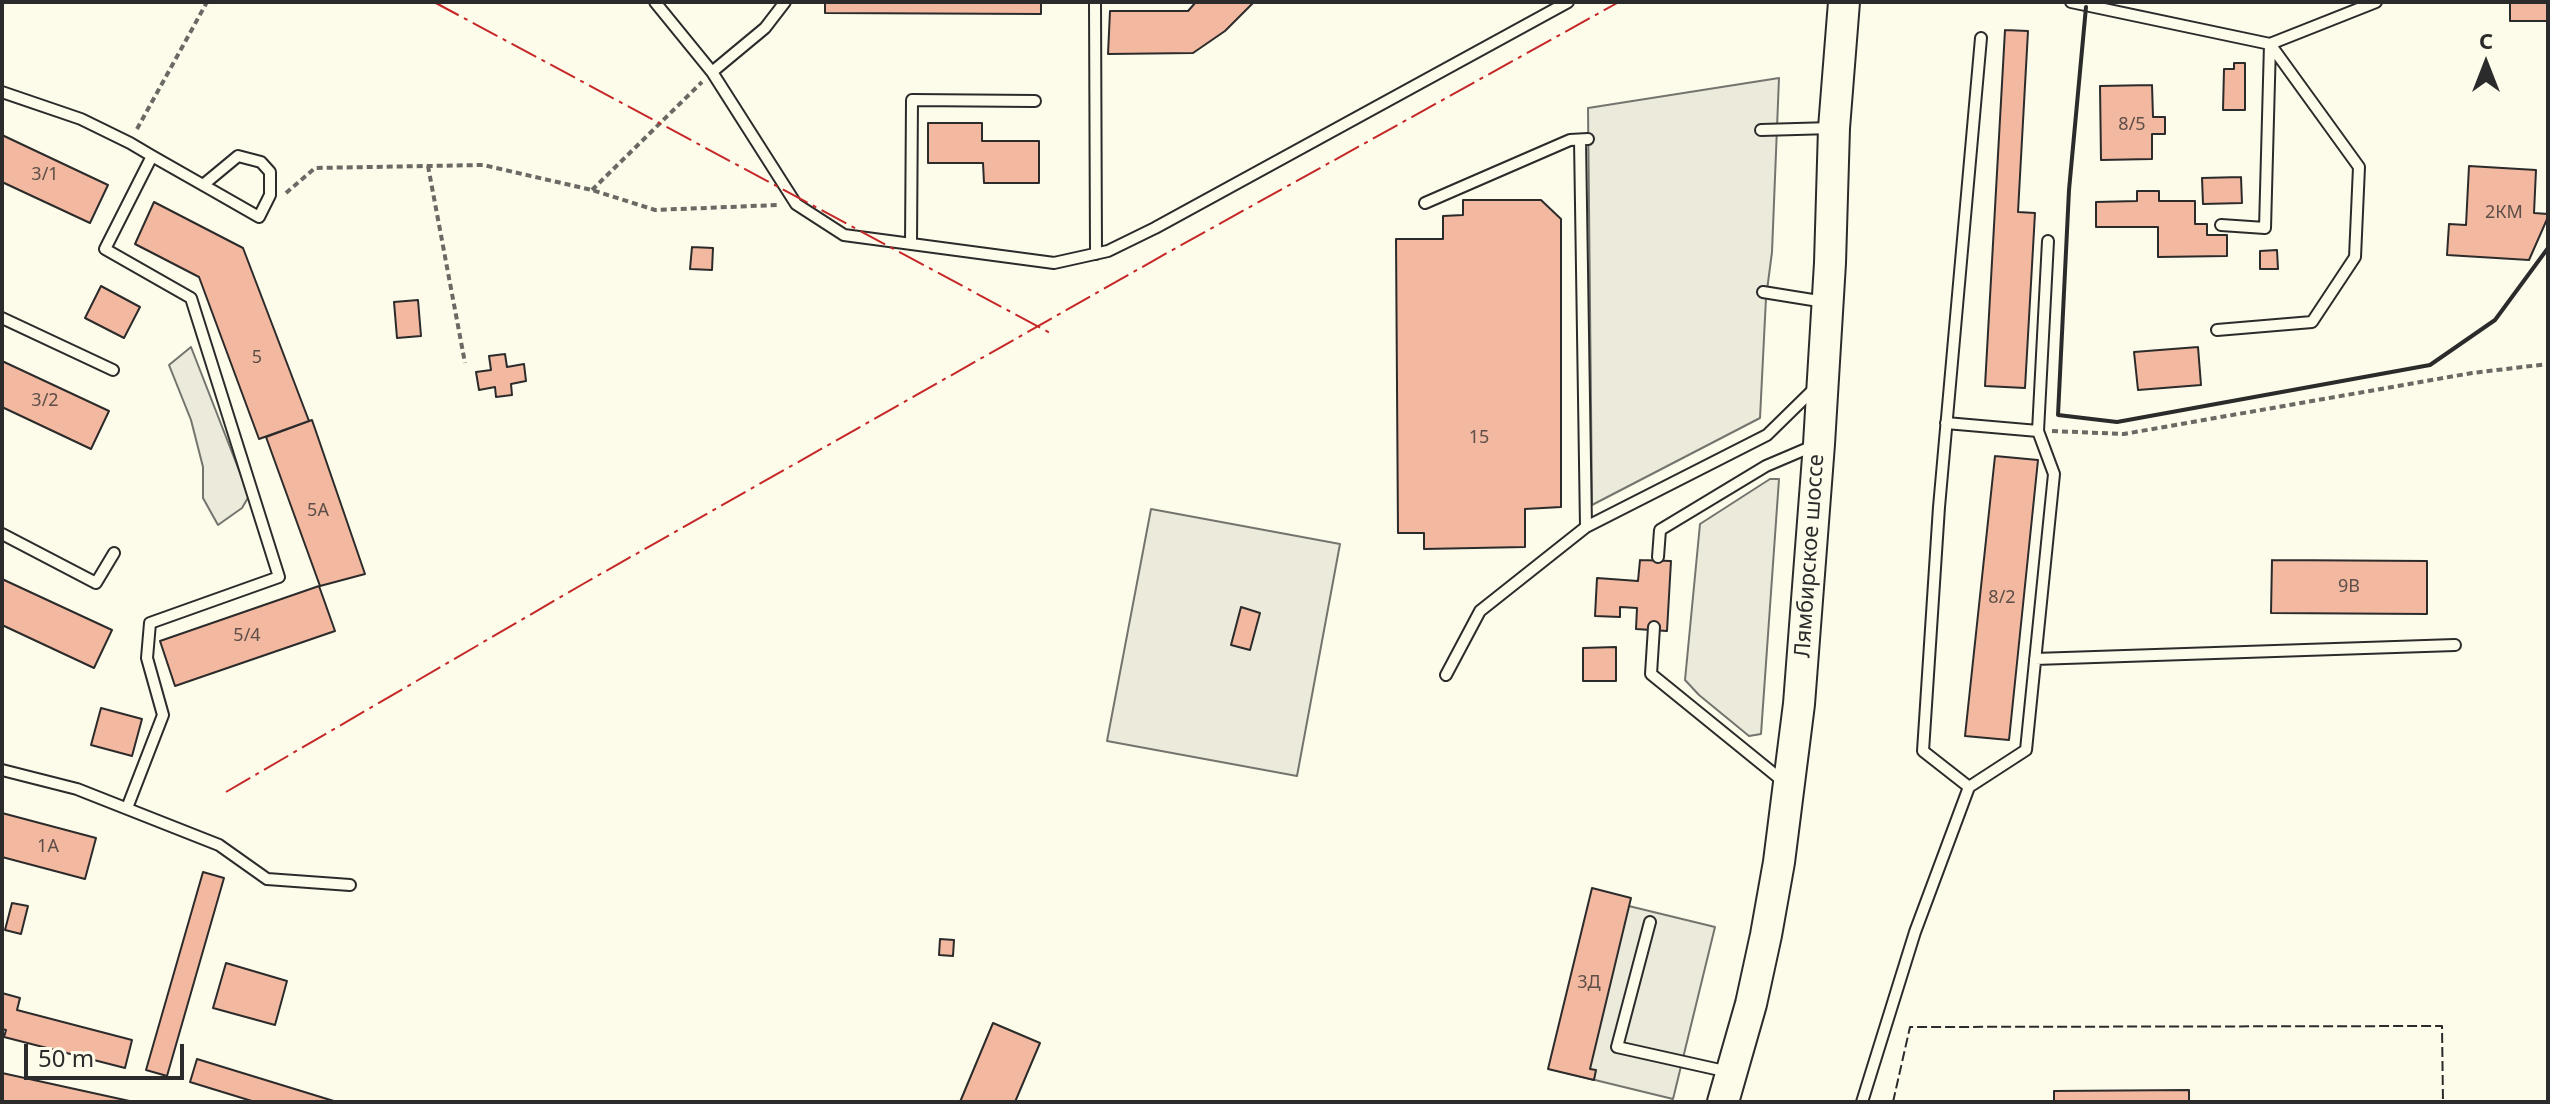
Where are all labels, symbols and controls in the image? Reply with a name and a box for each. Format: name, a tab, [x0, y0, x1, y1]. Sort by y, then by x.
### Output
north arrow	[2446, 24, 2526, 104]
text: С	[2479, 25, 2493, 55]
house number: 8/5	[2118, 114, 2146, 136]
house number: 3/1	[31, 164, 59, 186]
house number: 2КМ	[2485, 202, 2523, 224]
house number: 5	[252, 347, 262, 369]
house number: 3/2	[31, 390, 59, 412]
house number: 15	[1469, 427, 1489, 449]
street label: Лямбирское шоссе	[1790, 453, 1830, 659]
house number: 5А	[307, 500, 329, 522]
house number: 9В	[2338, 576, 2360, 598]
house number: 8/2	[1988, 587, 2016, 609]
house number: 5/4	[233, 625, 261, 647]
house number: 1А	[37, 836, 59, 858]
house number: 3Д	[1577, 972, 1601, 994]
scale bar	[28, 1028, 188, 1078]
text: 50 m	[38, 1041, 94, 1074]

